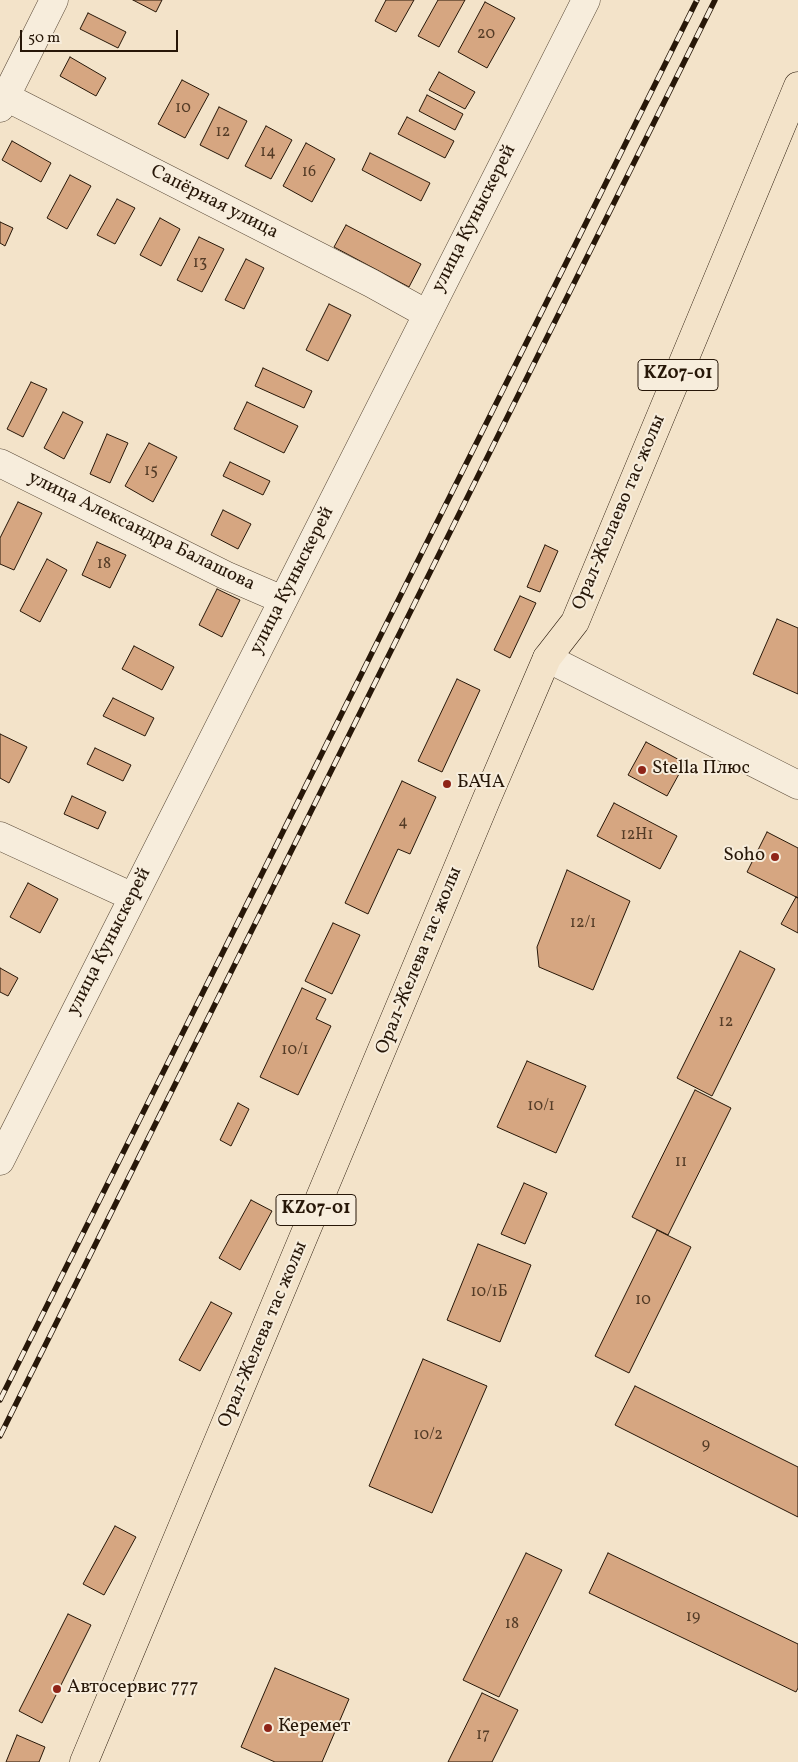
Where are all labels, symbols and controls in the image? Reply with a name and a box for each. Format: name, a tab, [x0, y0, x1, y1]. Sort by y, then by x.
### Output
scale bar	[22, 20, 180, 52]
house number: 20	[477, 25, 495, 45]
text: 50 m	[28, 28, 60, 49]
house number: 10	[175, 99, 191, 119]
house number: 12	[216, 123, 230, 143]
street label: улица Куныскерей	[428, 142, 522, 296]
house number: 14	[260, 143, 276, 163]
street label: Сапёрная улица	[146, 161, 282, 245]
house number: 16	[302, 163, 316, 183]
house number: 13	[193, 254, 207, 274]
road number: KZ07-01	[638, 360, 718, 390]
street label: Орал-Желаево тас жолы	[568, 412, 672, 614]
house number: 15	[144, 462, 158, 482]
street label: улица Александра Балашова	[24, 467, 258, 597]
street label: улица Куныскерей	[246, 504, 340, 658]
house number: 18	[97, 555, 111, 575]
place label: Stella Плюс	[652, 759, 750, 781]
marker: Stella Плюс	[636, 764, 648, 776]
place label: БАЧА	[457, 773, 505, 795]
marker: БАЧА	[441, 778, 453, 790]
house number: 4	[398, 813, 408, 833]
house number: 12Н1	[620, 826, 654, 846]
place label: Soho	[723, 846, 765, 868]
marker: Soho	[769, 851, 781, 863]
street label: Орал-Желева тас жолы	[372, 864, 468, 1058]
street label: улица Куныскерей	[63, 865, 157, 1019]
house number: 12/1	[570, 914, 596, 934]
house number: 12	[719, 1013, 733, 1033]
house number: 10/1	[281, 1041, 309, 1061]
house number: 10/1	[527, 1097, 555, 1117]
house number: 11	[675, 1153, 687, 1173]
road number: KZ07-01	[276, 1194, 356, 1226]
street label: Орал-Желева тас жолы	[214, 1238, 314, 1432]
house number: 10/1Б	[470, 1283, 508, 1303]
house number: 10	[635, 1291, 651, 1311]
house number: 10/2	[413, 1426, 443, 1446]
house number: 9	[702, 1436, 710, 1456]
house number: 19	[686, 1608, 700, 1628]
house number: 18	[505, 1615, 519, 1635]
place label: Автосервис 777	[67, 1678, 198, 1700]
marker: Автосервис 777	[51, 1683, 63, 1695]
place label: Керемет	[278, 1717, 350, 1739]
marker: Керемет	[262, 1722, 274, 1734]
house number: 17	[476, 1726, 490, 1746]

